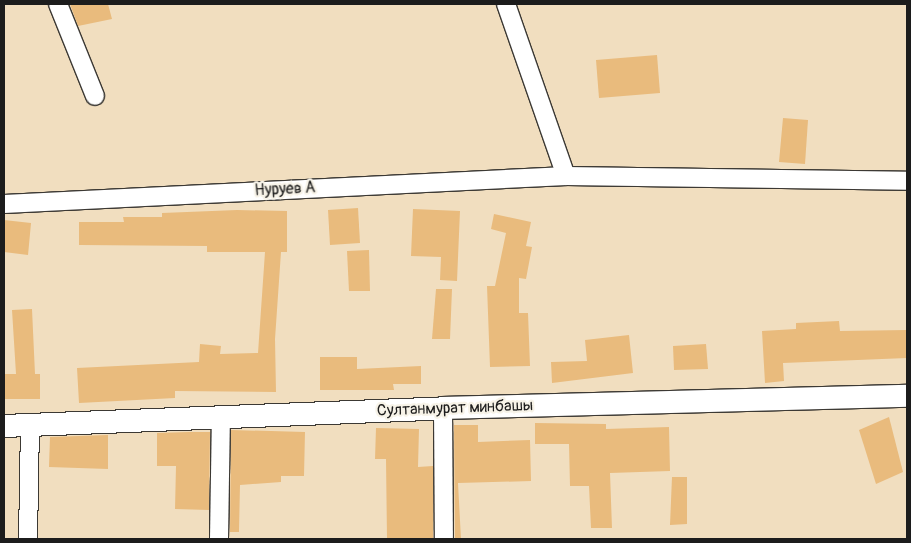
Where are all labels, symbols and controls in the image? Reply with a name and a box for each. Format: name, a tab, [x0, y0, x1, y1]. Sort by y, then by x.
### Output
street label: Нуруев А	[254, 178, 316, 200]
street label: Султанмурат минбашы	[377, 396, 533, 420]

